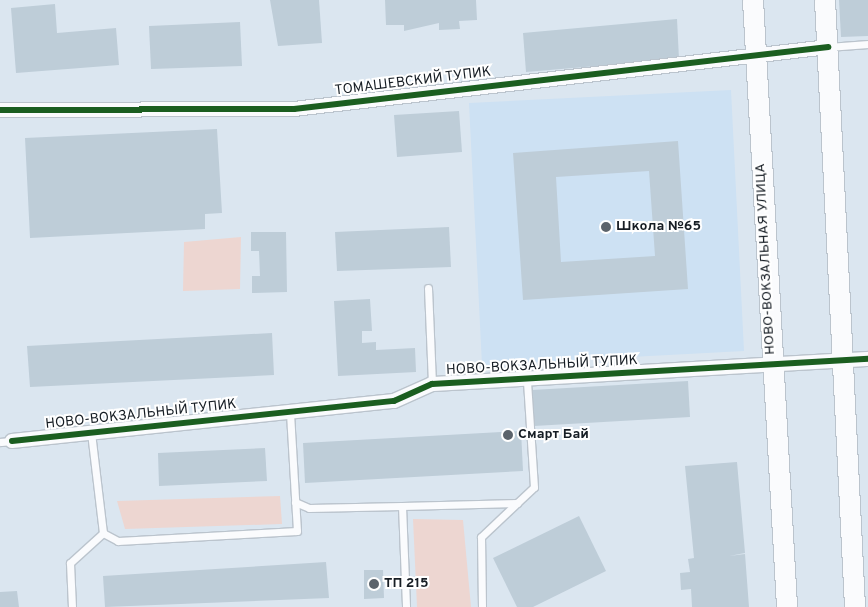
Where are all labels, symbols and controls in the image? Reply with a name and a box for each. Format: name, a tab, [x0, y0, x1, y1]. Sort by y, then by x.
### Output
street label: ТОМАШЕВСКИЙ ТУПИК	[334, 64, 492, 100]
street label: НОВО-ВОКЗАЛЬНАЯ УЛИЦА	[753, 163, 779, 355]
place label: Школа №65	[616, 219, 701, 235]
marker: Школа №65	[600, 221, 612, 233]
street label: НОВО-ВОКЗАЛЬНЫЙ ТУПИК	[445, 353, 639, 379]
street label: НОВО-ВОКЗАЛЬНЫЙ ТУПИК	[44, 397, 238, 433]
place label: Смарт Бай	[518, 427, 589, 443]
marker: Смарт Бай	[502, 429, 514, 441]
place label: ТП 215	[384, 576, 429, 592]
marker: ТП 215	[368, 578, 380, 590]

